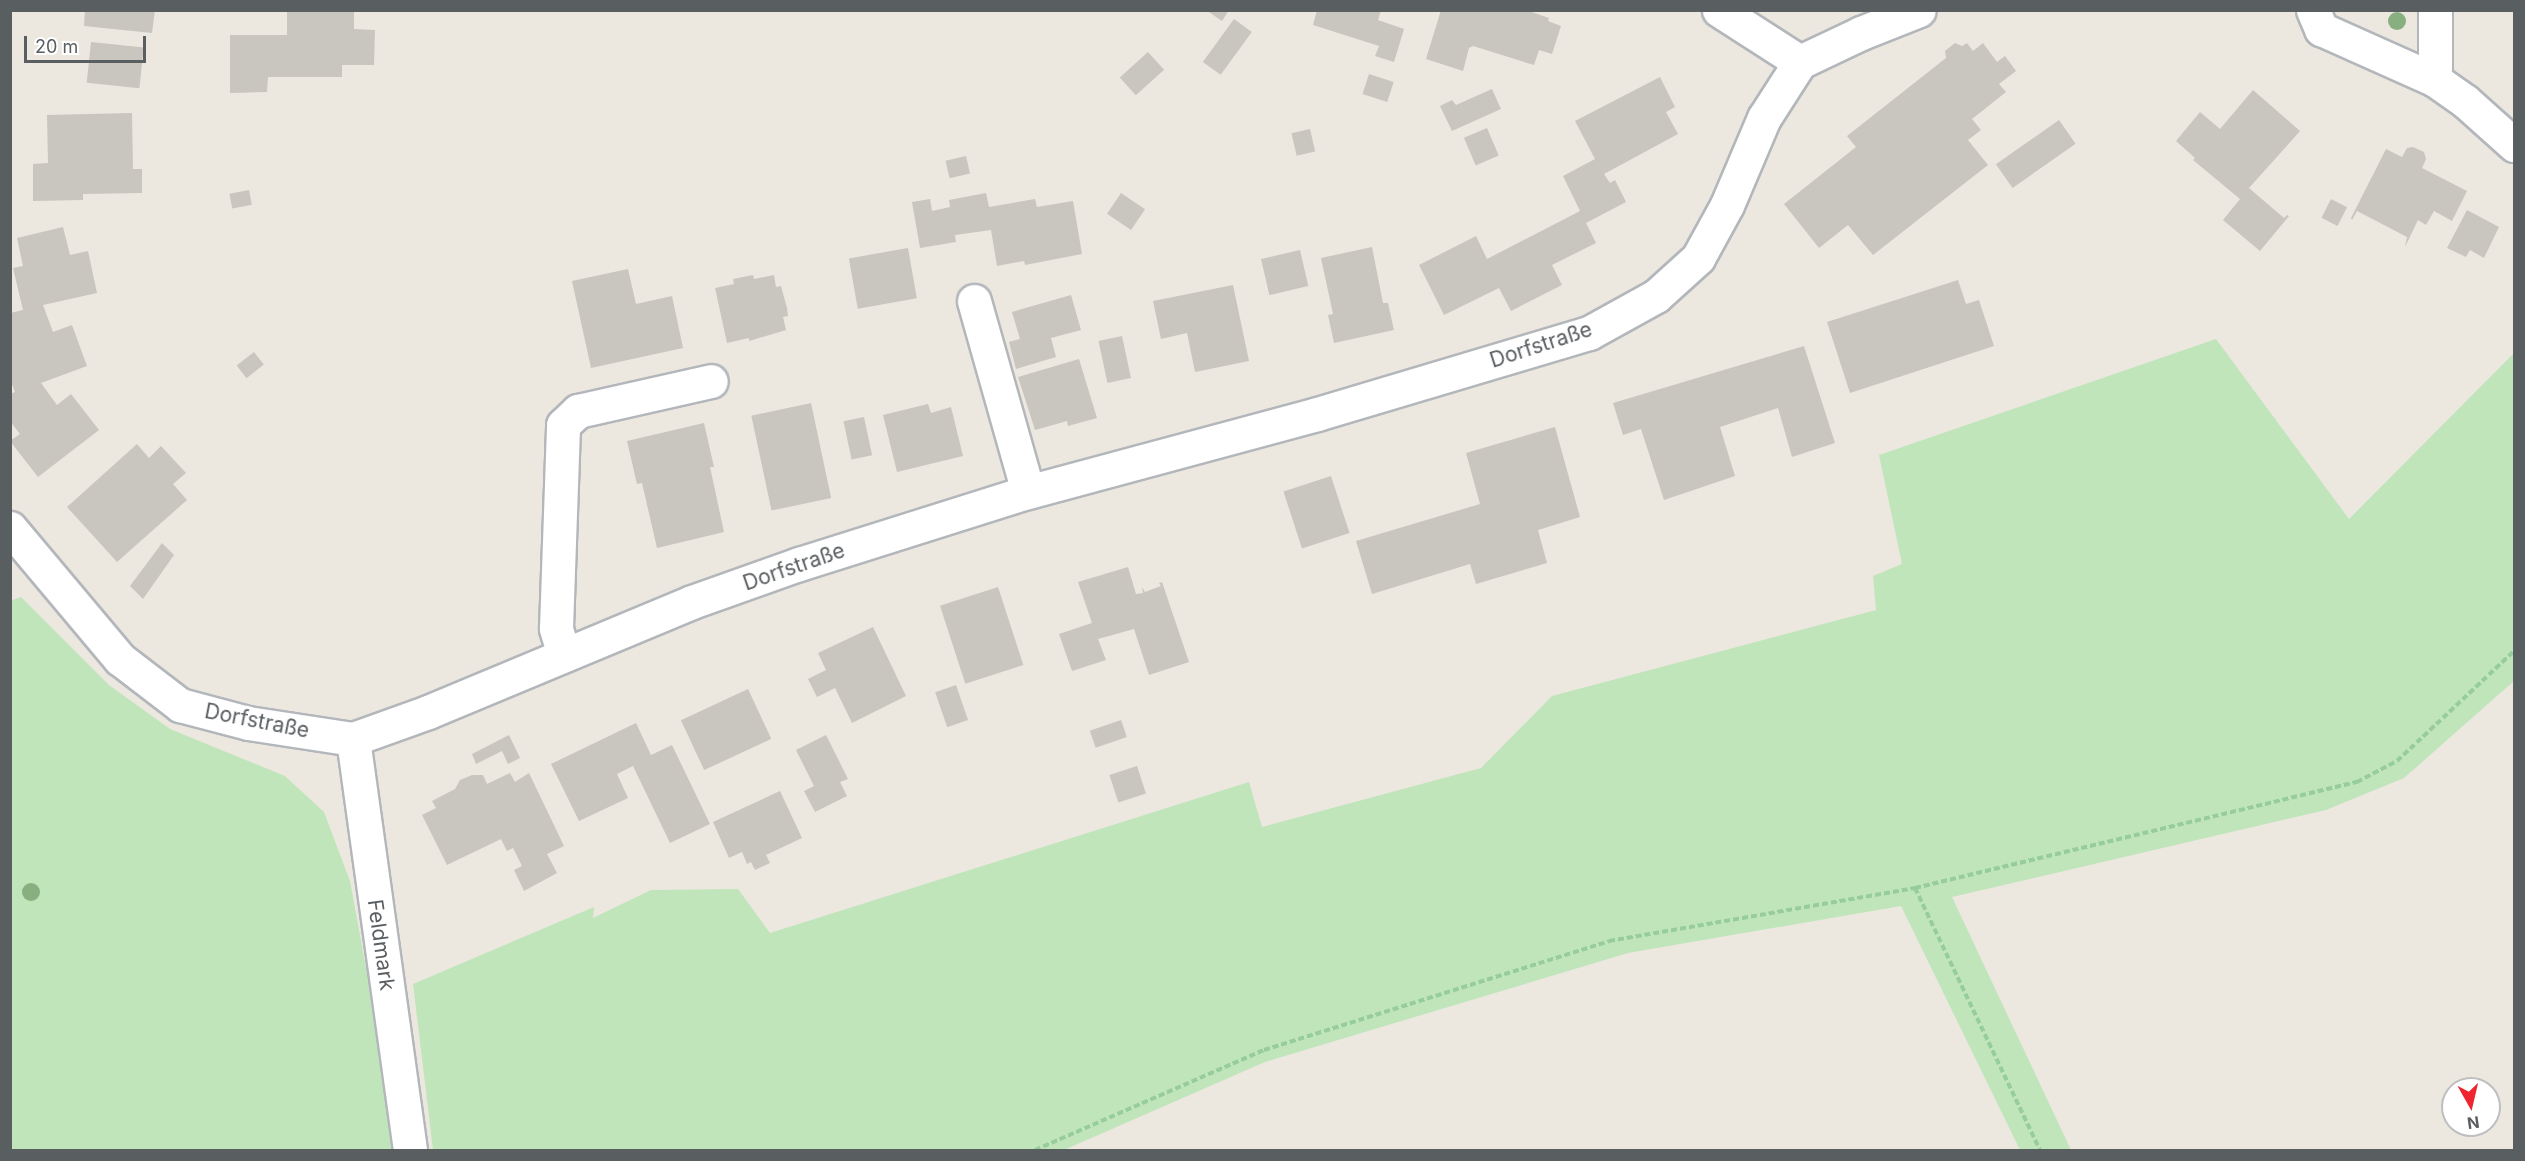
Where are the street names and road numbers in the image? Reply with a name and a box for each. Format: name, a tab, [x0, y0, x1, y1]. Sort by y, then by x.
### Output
street label: Dorfstraße	[1487, 317, 1595, 373]
street label: Dorfstraße	[740, 538, 848, 596]
street label: Dorfstraße	[203, 699, 311, 743]
street label: Feldmark	[362, 898, 400, 992]

